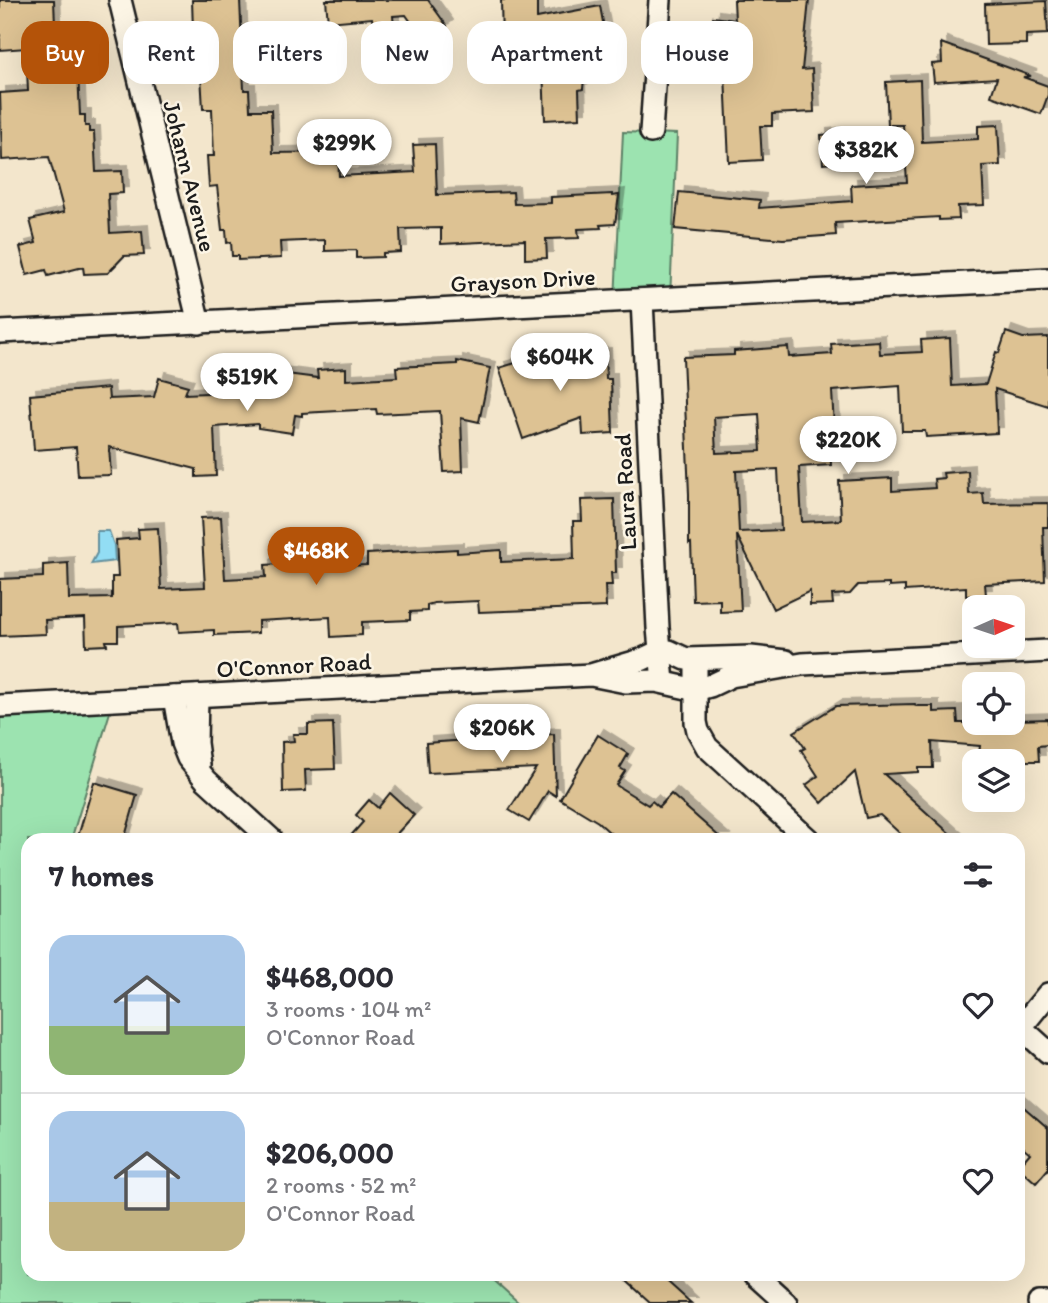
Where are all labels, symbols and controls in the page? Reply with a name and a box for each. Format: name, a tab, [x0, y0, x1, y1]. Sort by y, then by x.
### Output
chip: Buy	[21, 21, 109, 84]
chip: Rent	[123, 21, 219, 84]
chip: Filters	[233, 21, 347, 84]
chip: New	[361, 21, 453, 84]
chip: Apartment	[467, 21, 627, 84]
chip: House	[641, 21, 753, 84]
street label: Johann Avenue	[157, 97, 223, 255]
pin: $299K	[295, 120, 393, 179]
pin: $382K	[817, 127, 915, 186]
text: $299K	[313, 128, 375, 156]
text: $382K	[834, 135, 898, 163]
street label: Grayson Drive	[450, 262, 596, 298]
pin: $604K	[511, 334, 609, 393]
text: $604K	[527, 342, 593, 370]
pin: $519K	[198, 354, 296, 413]
text: $519K	[216, 362, 278, 390]
pin: $220K	[799, 416, 897, 476]
text: $220K	[816, 425, 880, 453]
street label: Laura Road	[607, 433, 643, 551]
pin: $468K	[267, 528, 365, 587]
text: $468K	[284, 536, 348, 564]
north arrow	[962, 595, 1026, 658]
map controls	[962, 595, 1025, 812]
street label: O'Connor Road	[216, 646, 372, 684]
button: locate	[962, 672, 1025, 735]
pin: $206K	[453, 704, 551, 764]
text: $206K	[470, 713, 534, 741]
button: layers	[962, 749, 1025, 812]
icon: filters	[959, 856, 997, 894]
text: 7 homes	[49, 857, 154, 894]
text: $468,000	[266, 958, 394, 995]
icon: home	[105, 963, 189, 1047]
icon: heart	[959, 986, 997, 1024]
text: 3 rooms · 104 m²	[266, 995, 431, 1023]
text: O'Connor Road	[266, 1023, 415, 1051]
text: $206,000	[266, 1134, 394, 1171]
icon: home	[105, 1139, 189, 1223]
icon: heart	[959, 1162, 997, 1200]
text: 2 rooms · 52 m²	[266, 1171, 416, 1199]
text: O'Connor Road	[266, 1199, 415, 1227]

